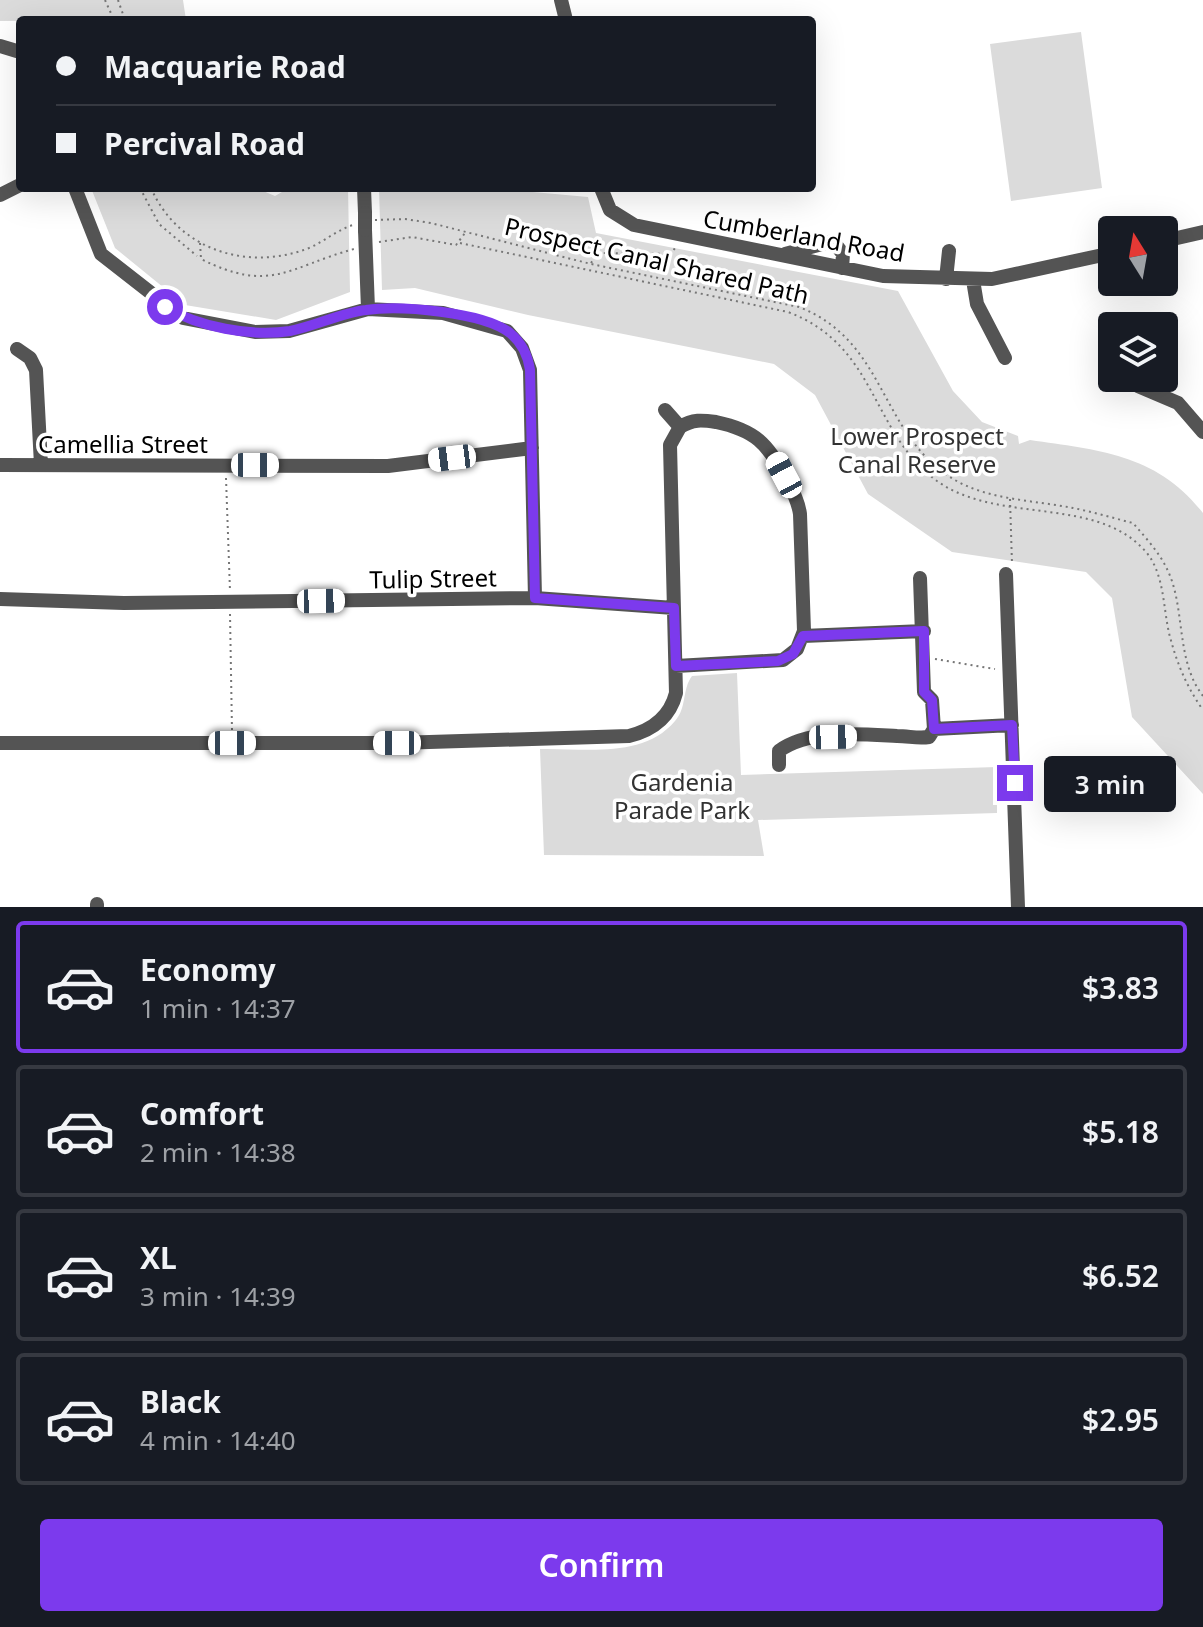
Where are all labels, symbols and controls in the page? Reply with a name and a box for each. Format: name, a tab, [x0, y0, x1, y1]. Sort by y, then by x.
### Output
text: Macquarie Road	[104, 46, 346, 87]
text: Percival Road	[104, 123, 305, 164]
street label: Cumberland Road	[701, 201, 907, 269]
street label: Prospect Canal Shared Path	[502, 209, 812, 311]
north arrow	[1098, 216, 1178, 296]
map controls	[1098, 216, 1178, 392]
route start	[147, 289, 183, 325]
button: layers	[1098, 312, 1178, 392]
park label: Lower Prospect Canal Reserve	[830, 419, 1004, 480]
street label: Camellia Street	[38, 427, 208, 460]
car	[427, 443, 477, 473]
car	[762, 448, 806, 502]
car	[231, 453, 279, 477]
street label: Tulip Street	[369, 560, 497, 596]
car	[297, 589, 345, 613]
car	[809, 725, 857, 749]
car	[208, 731, 256, 755]
car	[373, 731, 421, 755]
callout: 3 min	[1043, 755, 1175, 811]
park label: Gardenia Parade Park	[614, 765, 750, 826]
route end	[997, 765, 1033, 801]
text: 3 min	[1075, 766, 1145, 802]
text: Economy	[140, 949, 276, 990]
icon: car	[44, 951, 116, 1023]
text: $3.83	[1082, 967, 1159, 1008]
text: 1 min · 14:37	[140, 990, 296, 1026]
text: Comfort	[140, 1093, 264, 1134]
icon: car	[44, 1095, 116, 1167]
text: $5.18	[1082, 1111, 1159, 1152]
text: 2 min · 14:38	[140, 1134, 296, 1170]
text: XL	[140, 1237, 177, 1278]
icon: car	[44, 1239, 116, 1311]
text: $6.52	[1082, 1255, 1159, 1296]
text: 3 min · 14:39	[140, 1278, 296, 1314]
text: Black	[140, 1381, 221, 1422]
icon: car	[44, 1383, 116, 1455]
text: $2.95	[1082, 1399, 1159, 1440]
text: 4 min · 14:40	[140, 1422, 296, 1458]
button: Confirm	[40, 1519, 1163, 1611]

